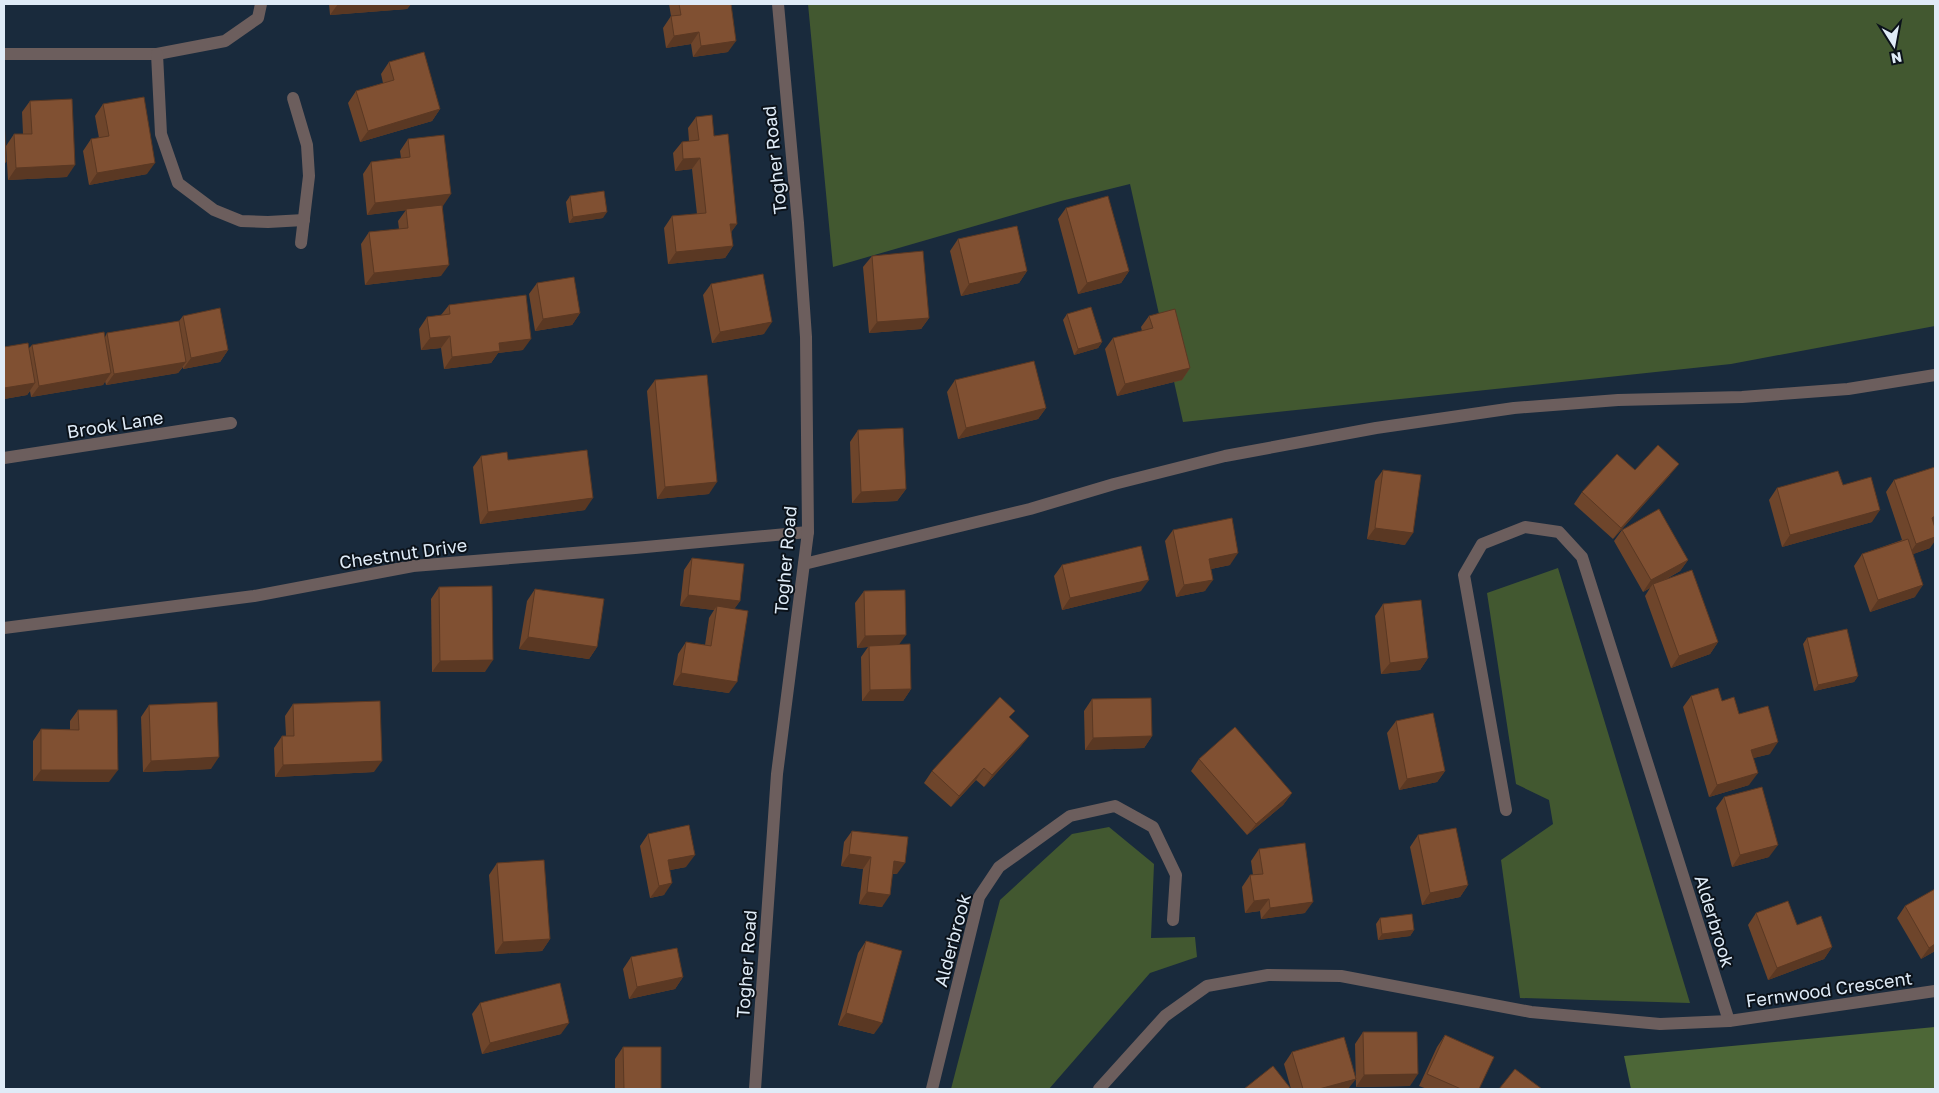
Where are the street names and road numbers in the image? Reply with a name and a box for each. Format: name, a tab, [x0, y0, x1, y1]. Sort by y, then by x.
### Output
street label: Togher Road	[757, 105, 791, 215]
street label: Brook Lane	[65, 406, 165, 442]
street label: Togher Road	[769, 505, 801, 615]
street label: Chestnut Drive	[338, 533, 468, 573]
street label: Alderbrook	[1691, 872, 1739, 970]
street label: Alderbrook	[929, 891, 975, 989]
street label: Togher Road	[731, 909, 761, 1019]
street label: Fernwood Crescent	[1744, 966, 1914, 1012]

